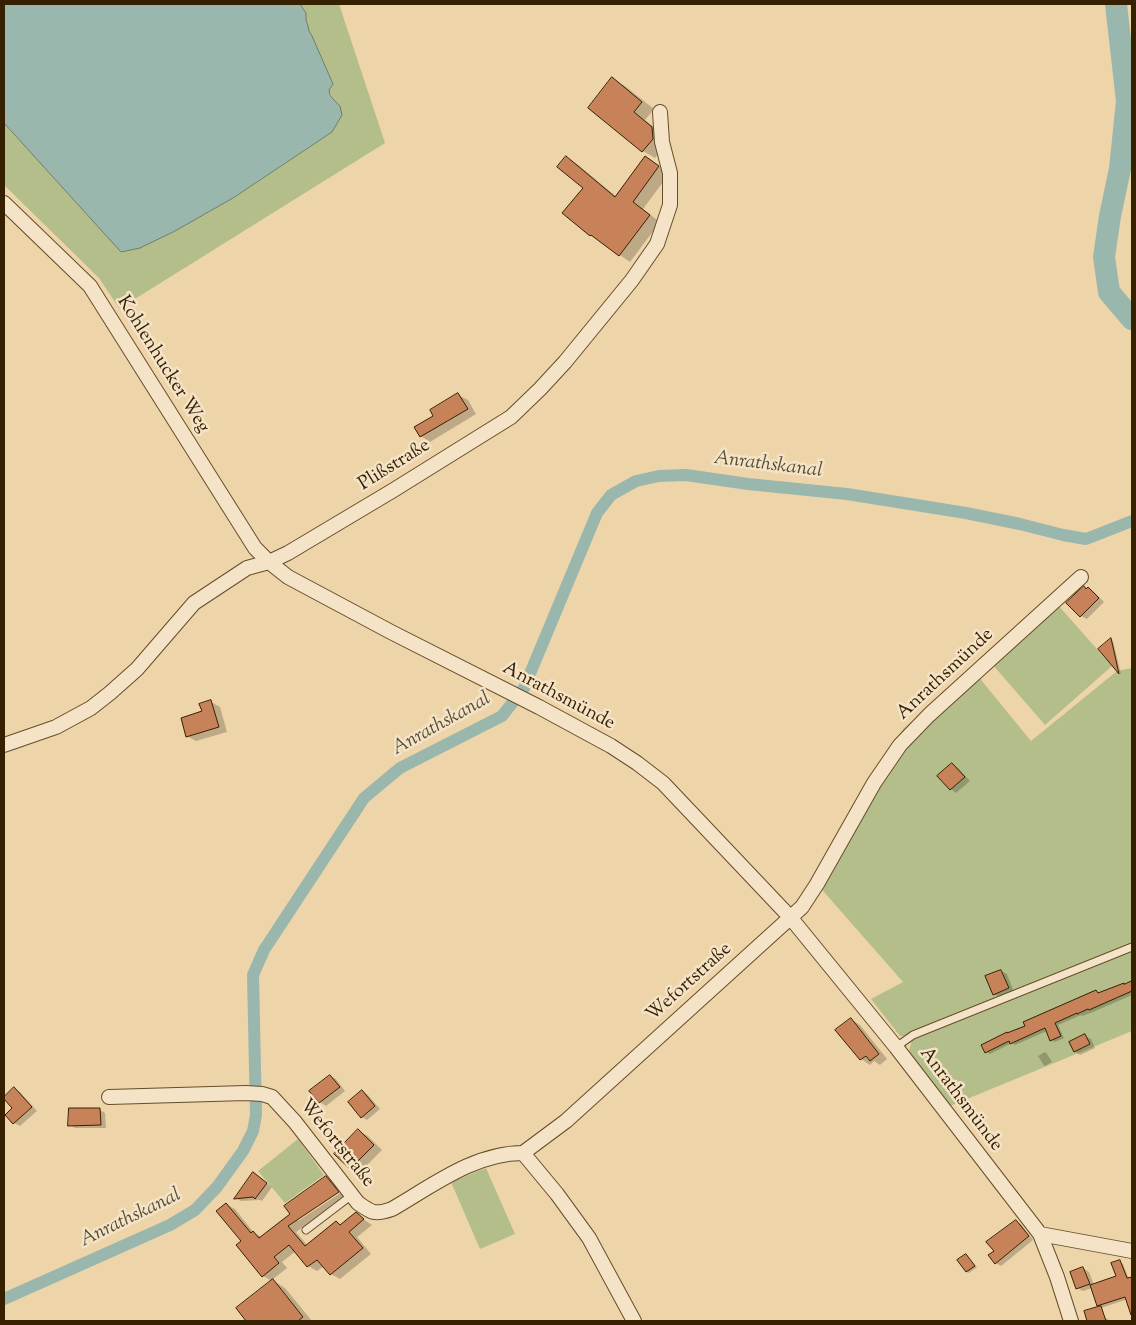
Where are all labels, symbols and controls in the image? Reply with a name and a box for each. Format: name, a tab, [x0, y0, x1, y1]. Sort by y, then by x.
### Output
street label: Kohlenhucker Weg	[111, 292, 213, 438]
street label: Plißstraße	[355, 435, 435, 497]
water label: Anrathskanal	[712, 447, 824, 485]
street label: Anrathsmünde	[893, 624, 999, 726]
street label: Anrathsmünde	[498, 658, 618, 736]
water label: Anrathskanal	[388, 688, 496, 762]
street label: Wefortstraße	[643, 939, 737, 1027]
street label: Anrathsmünde	[914, 1044, 1006, 1156]
street label: Wefortstraße	[293, 1095, 379, 1193]
water label: Anrathskanal	[77, 1184, 185, 1254]

